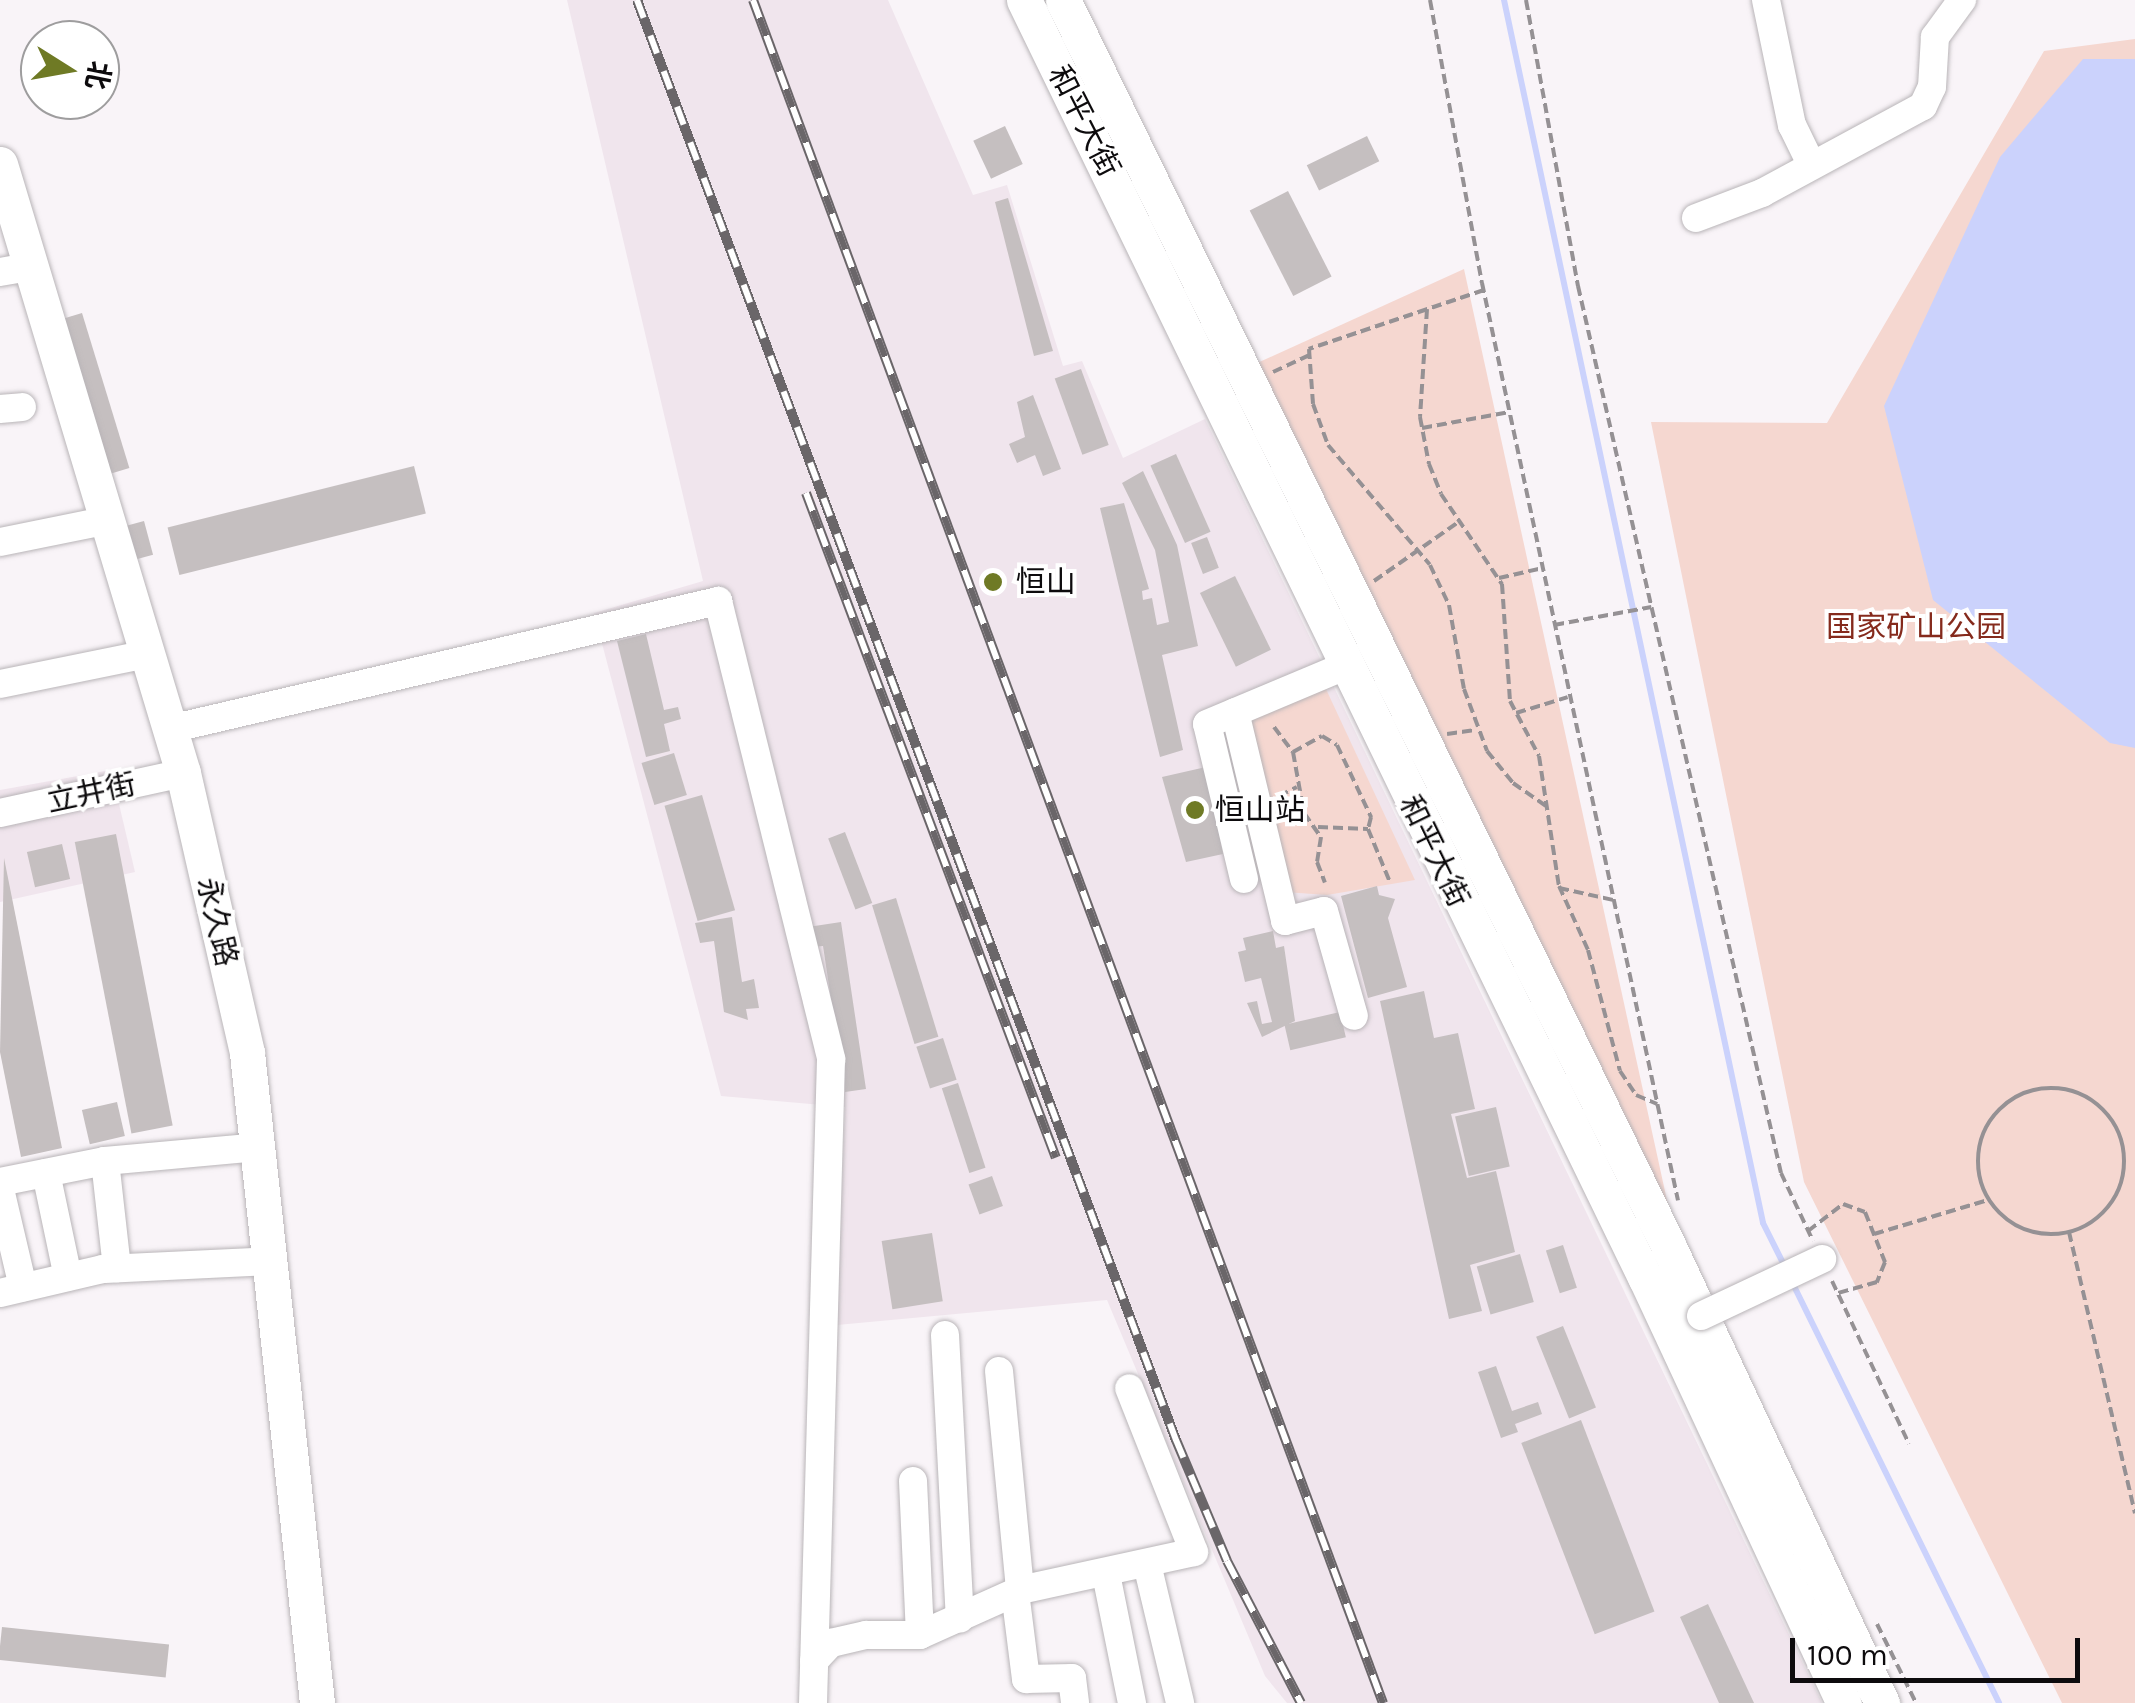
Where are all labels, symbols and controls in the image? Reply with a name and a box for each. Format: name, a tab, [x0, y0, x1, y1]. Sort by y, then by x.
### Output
north arrow	[20, 20, 120, 120]
text: 北	[79, 59, 117, 92]
street label: 和平大街	[1041, 59, 1127, 183]
place label: 恒山	[1016, 564, 1076, 600]
marker: 恒山	[980, 569, 1006, 595]
park label: 国家矿山公园	[1826, 609, 2006, 645]
street label: 立井街	[43, 766, 139, 820]
street label: 和平大街	[1392, 789, 1476, 913]
place label: 恒山站	[1215, 792, 1305, 828]
marker: 恒山站	[1184, 799, 1206, 821]
street label: 永久路	[189, 874, 245, 970]
scale bar	[1795, 1618, 2085, 1680]
text: 100 m	[1807, 1637, 1888, 1673]

